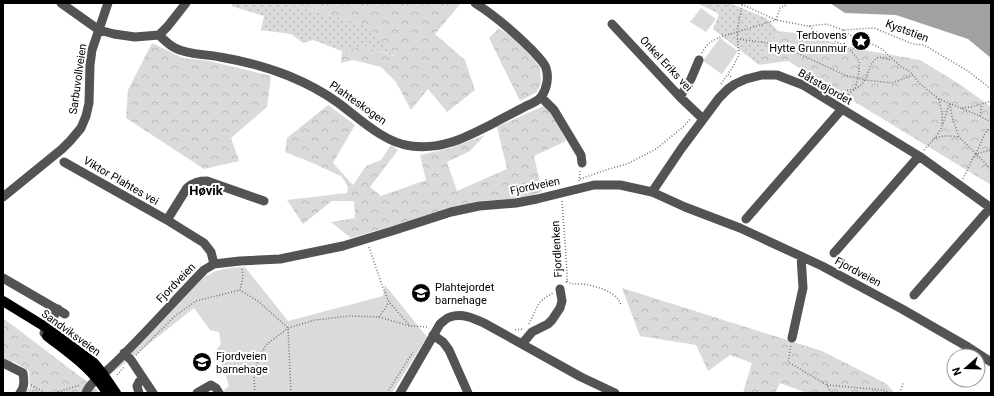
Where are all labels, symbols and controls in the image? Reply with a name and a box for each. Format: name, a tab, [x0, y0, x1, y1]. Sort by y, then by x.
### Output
street label: Kyststien	[884, 17, 930, 45]
place label: Terbovens Hytte Grunnmur	[769, 29, 847, 55]
place icon: Terbovens Hytte Grunnmur	[850, 30, 872, 52]
street label: Onkel Eriks vei	[637, 34, 695, 94]
street label: Sarbuvollveien	[67, 43, 89, 115]
street label: Båtstøjordet	[796, 66, 855, 108]
street label: Plahteskogen	[327, 79, 389, 127]
street label: Viktor Plahtes vei	[81, 154, 161, 208]
street label: Fjordveien	[509, 174, 561, 198]
district label: Høvik	[189, 183, 224, 198]
street label: Fjordlenken	[549, 220, 565, 278]
street label: Fjordveien	[833, 254, 883, 290]
street label: Fjordveien	[154, 260, 198, 306]
place label: Plahtejordet barnehage	[435, 281, 495, 307]
school or university icon: Plahtejordet barnehage	[410, 282, 432, 304]
street label: Sandviksveien	[39, 307, 103, 359]
north arrow	[946, 348, 986, 388]
place label: Fjordveien barnehage	[216, 350, 268, 376]
school or university icon: Fjordveien barnehage	[191, 351, 213, 373]
text: N	[950, 365, 965, 377]

